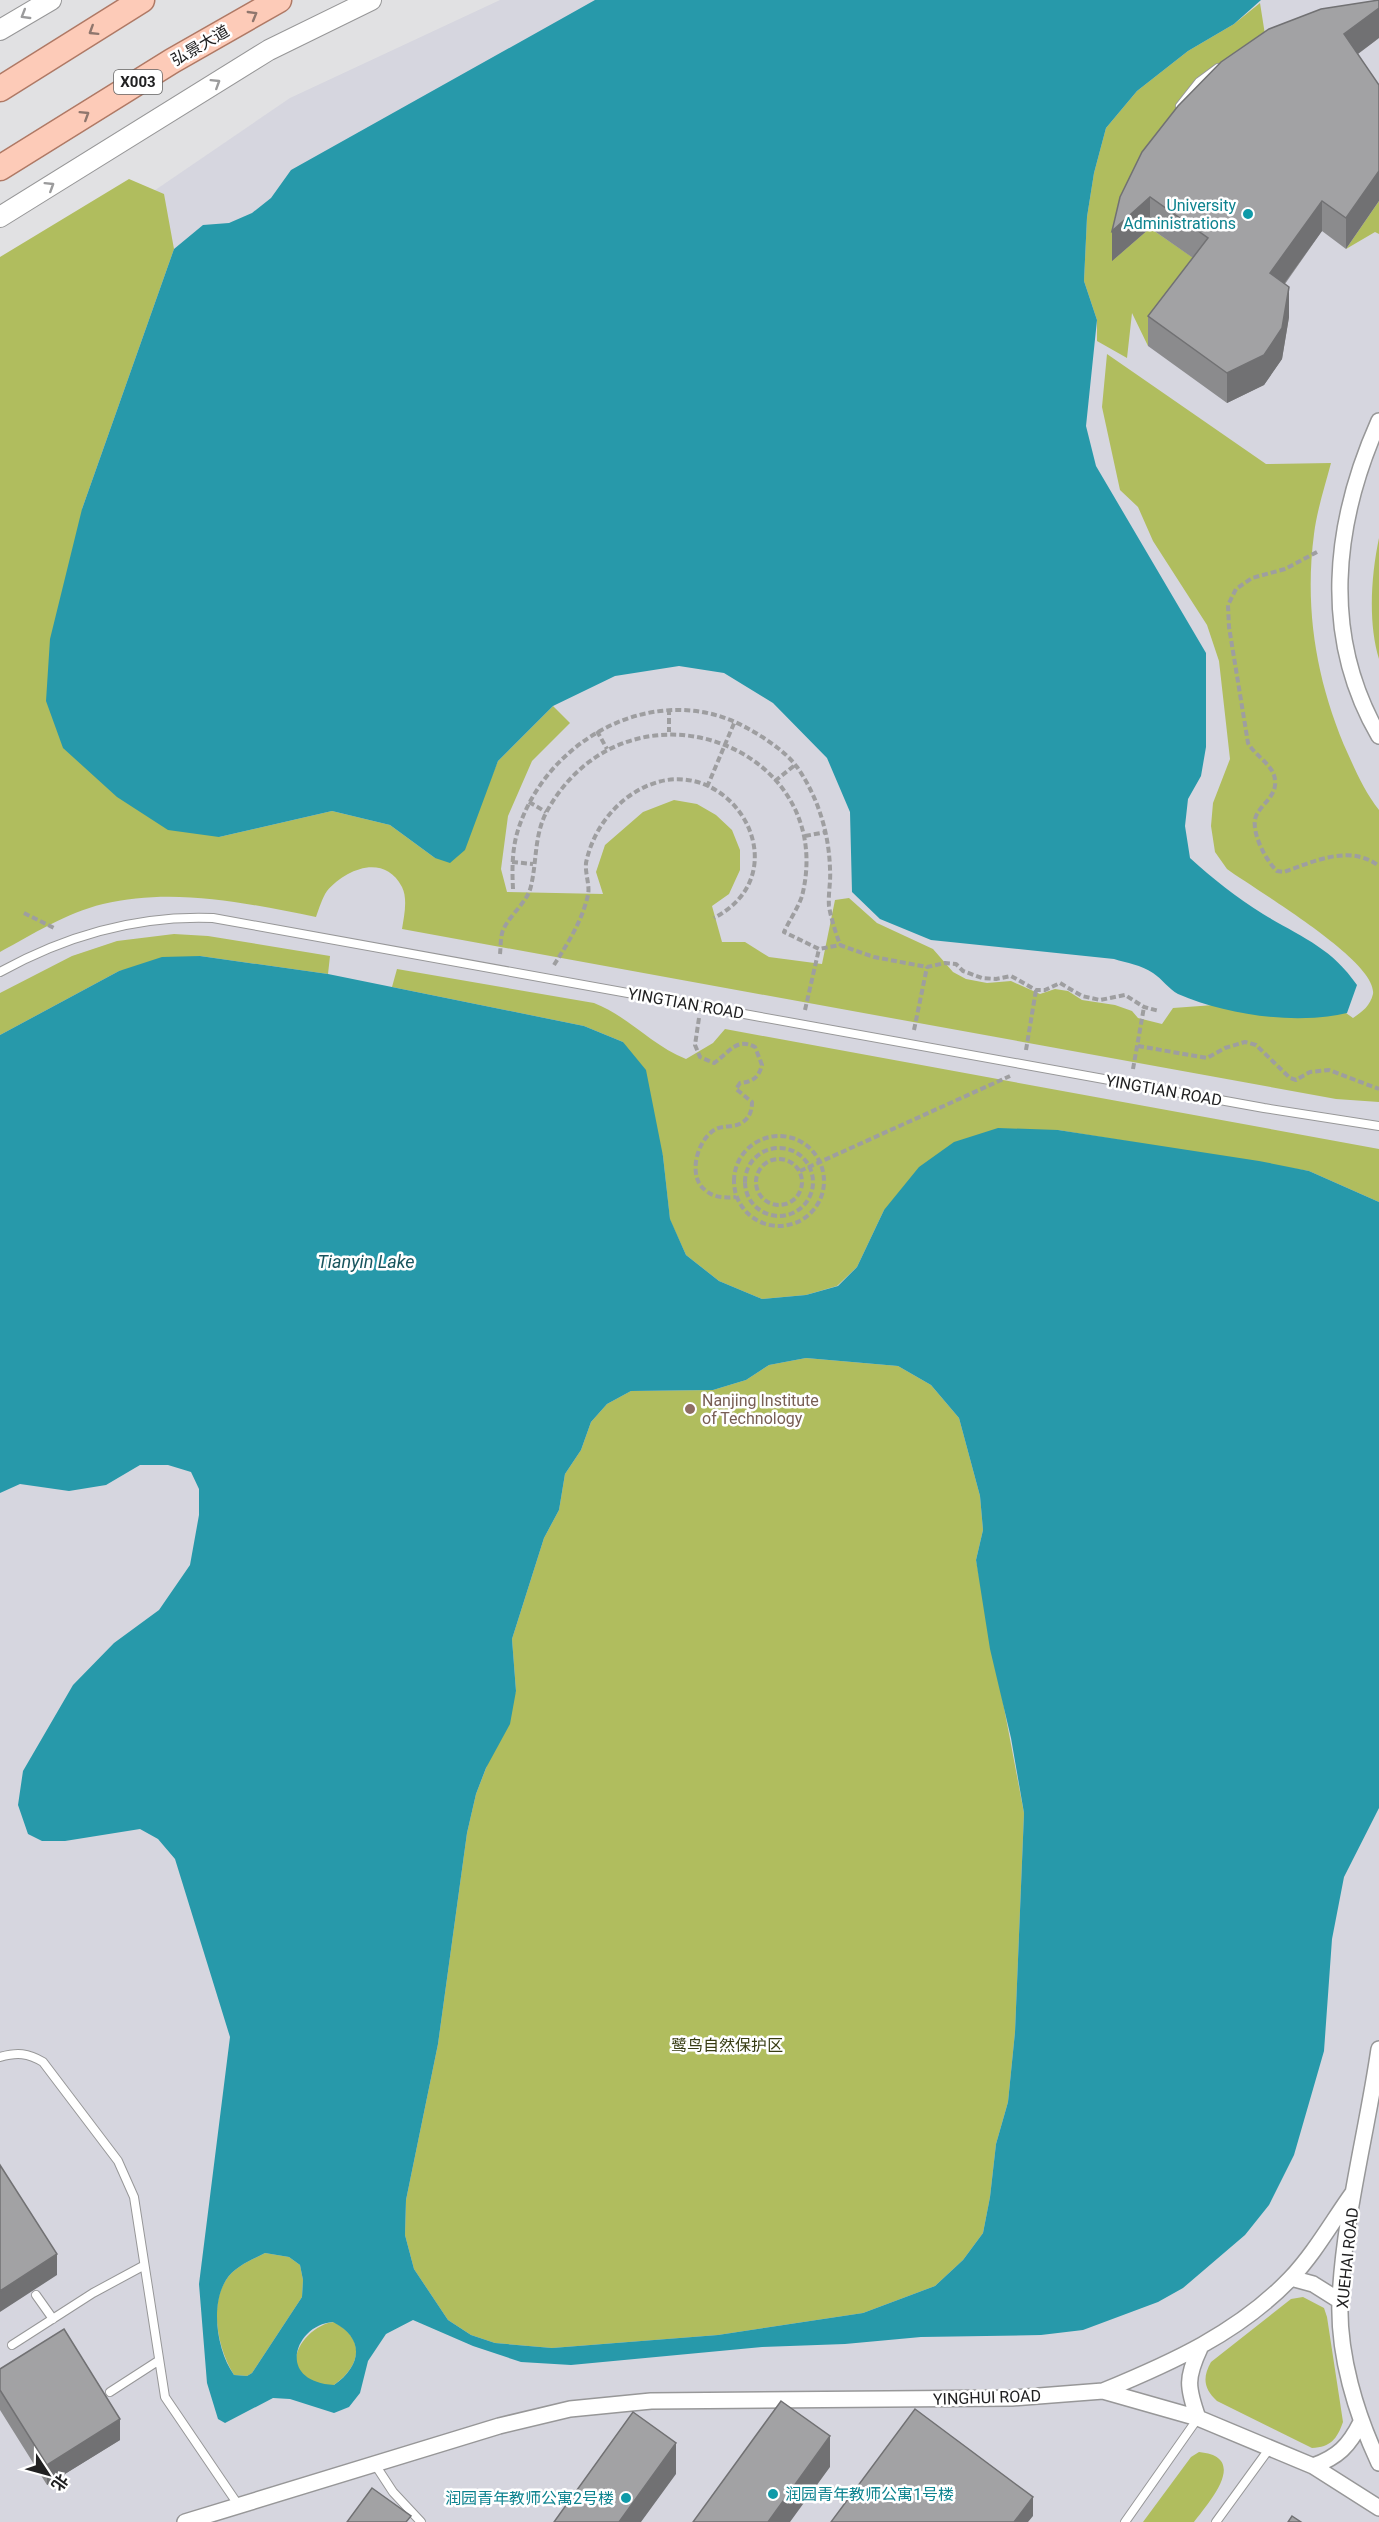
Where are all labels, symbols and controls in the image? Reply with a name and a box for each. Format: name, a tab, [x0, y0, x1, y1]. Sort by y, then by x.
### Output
one-way arrow	[21, 8, 31, 20]
one-way arrow	[247, 11, 257, 22]
street label: 弘景大道	[168, 21, 233, 70]
one-way arrow	[89, 24, 100, 35]
road number: X003	[114, 70, 162, 94]
one-way arrow	[210, 79, 220, 91]
one-way arrow	[78, 111, 89, 122]
one-way arrow	[44, 181, 54, 193]
place label: University Administrations	[1123, 196, 1236, 233]
marker: University Administrations	[1241, 207, 1255, 221]
street label: YINGTIAN ROAD	[626, 984, 746, 1023]
street label: YINGTIAN ROAD	[1104, 1071, 1224, 1110]
water label: Tianyin Lake	[317, 1251, 415, 1272]
place label: Nanjing Institute of Technology	[702, 1391, 819, 1428]
marker: Nanjing Institute of Technology	[683, 1402, 697, 1416]
park label: 鹭鸟自然保护区	[671, 2036, 783, 2055]
street label: XUEHAI ROAD	[1333, 2207, 1362, 2309]
street label: YINGHUI ROAD	[933, 2386, 1041, 2409]
north arrow	[18, 2444, 78, 2504]
text: 北	[47, 2470, 72, 2495]
place label: 润园青年教师公寓1号楼	[785, 2485, 954, 2504]
marker: 润园青年教师公寓1号楼	[766, 2487, 780, 2501]
place label: 润园青年教师公寓2号楼	[445, 2489, 614, 2508]
marker: 润园青年教师公寓2号楼	[619, 2491, 633, 2505]

